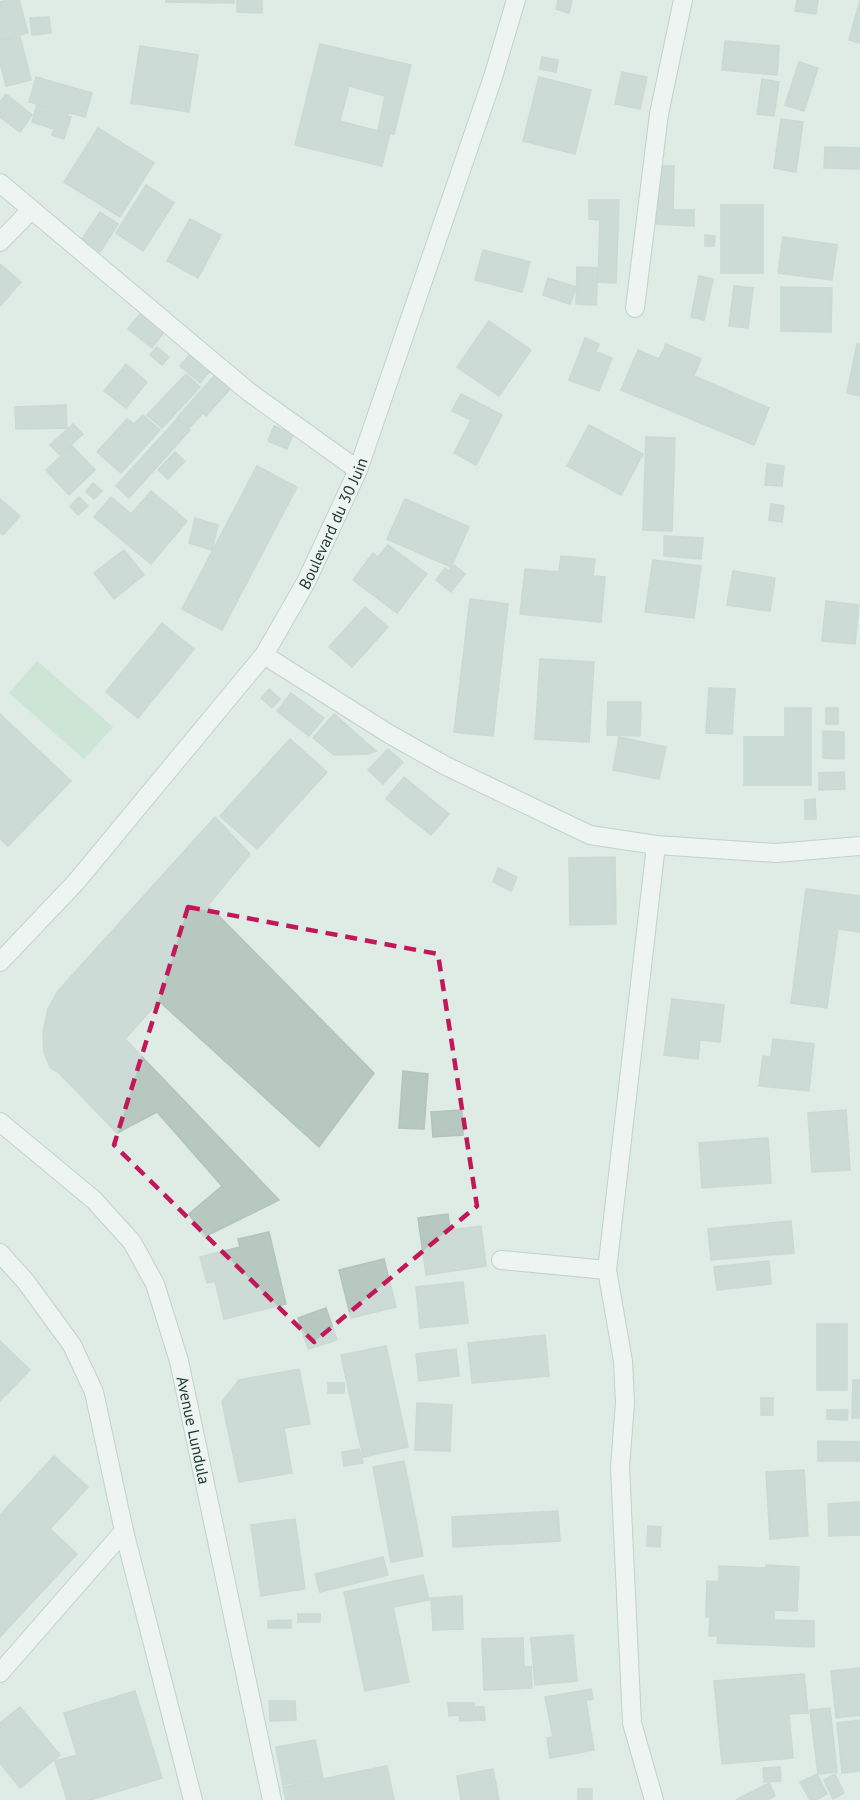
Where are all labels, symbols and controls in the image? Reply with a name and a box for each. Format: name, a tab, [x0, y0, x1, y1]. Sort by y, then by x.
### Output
street label: Boulevard du 30 Juin	[294, 455, 372, 593]
street label: Avenue Lundula	[173, 1374, 215, 1486]

